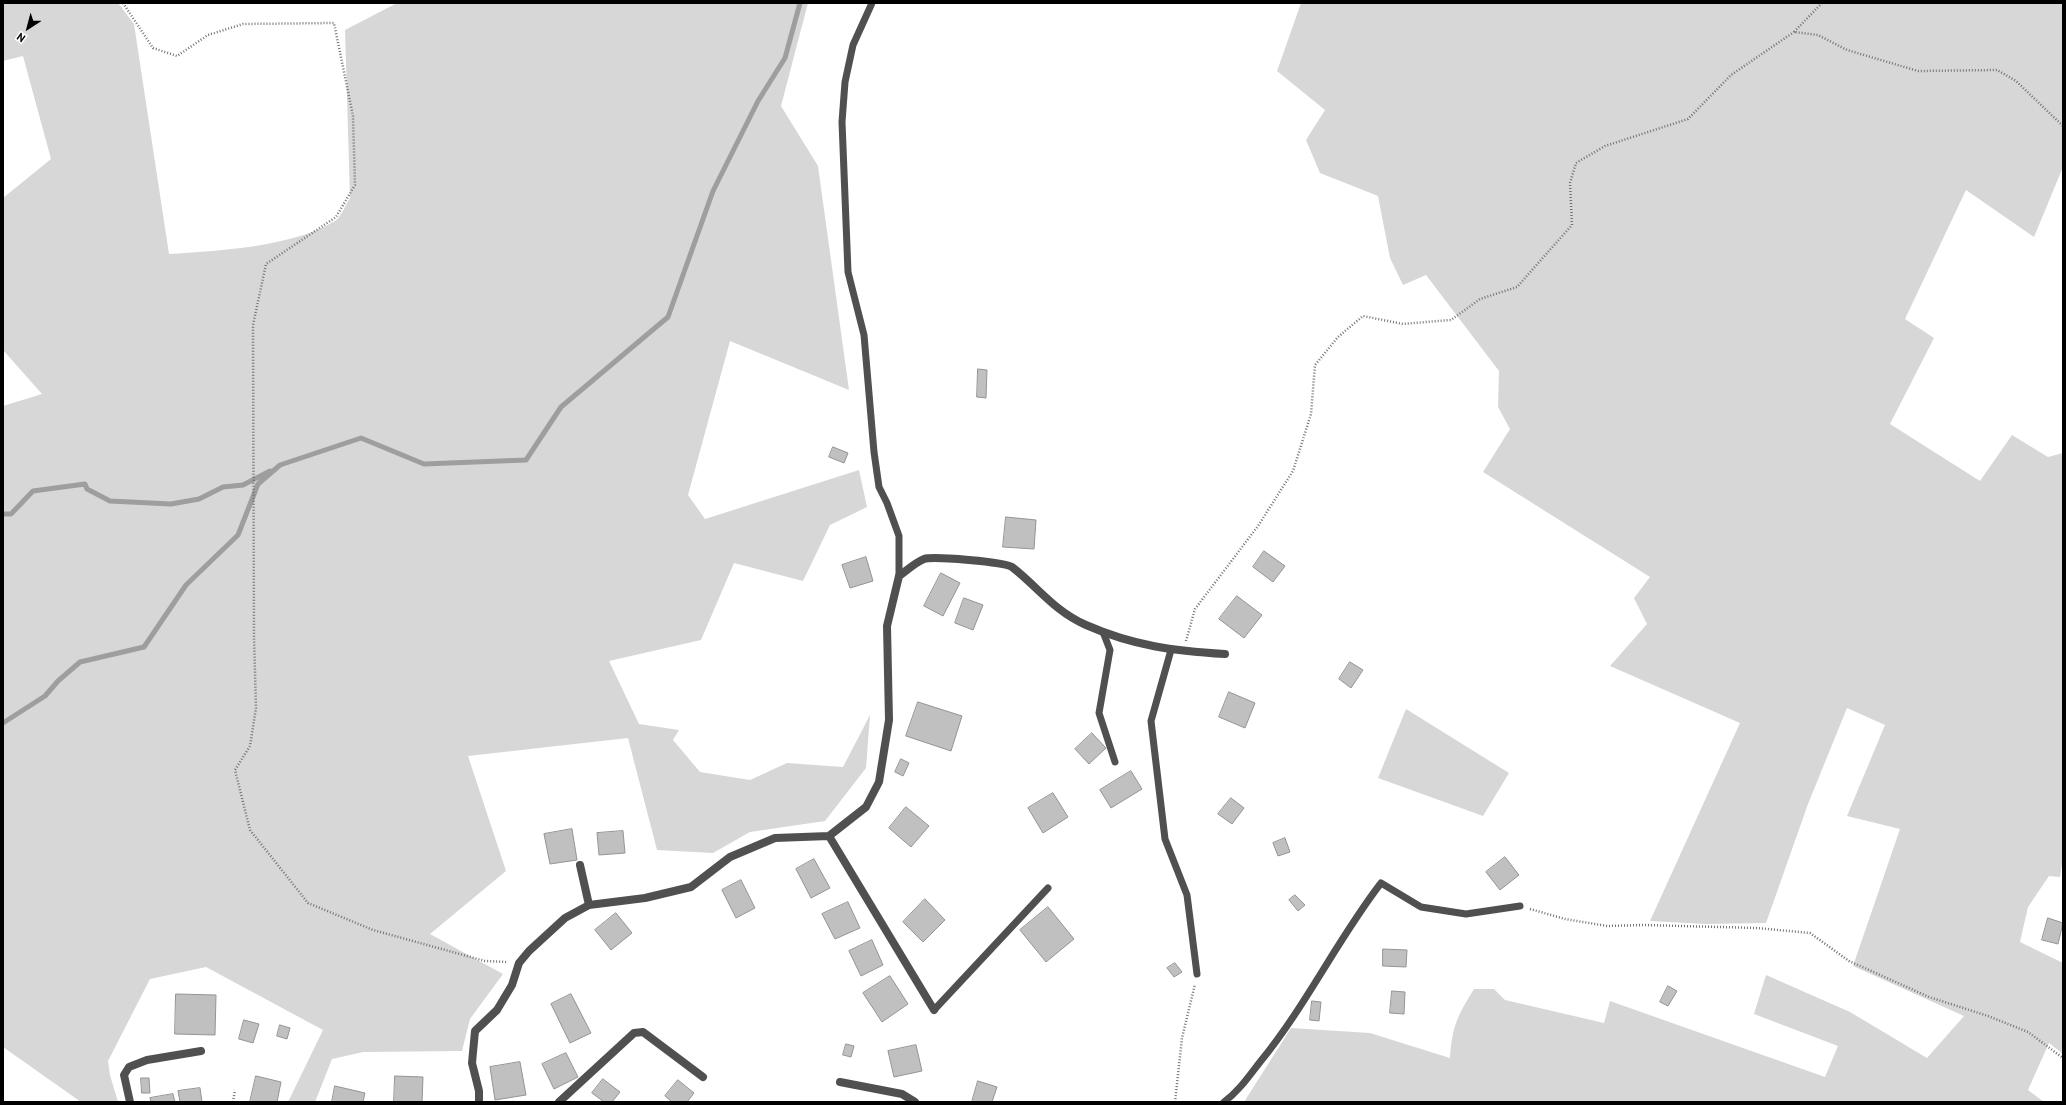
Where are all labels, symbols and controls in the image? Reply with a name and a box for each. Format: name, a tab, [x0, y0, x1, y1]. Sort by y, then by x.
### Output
north arrow	[8, 8, 48, 48]
text: N	[14, 30, 28, 46]

